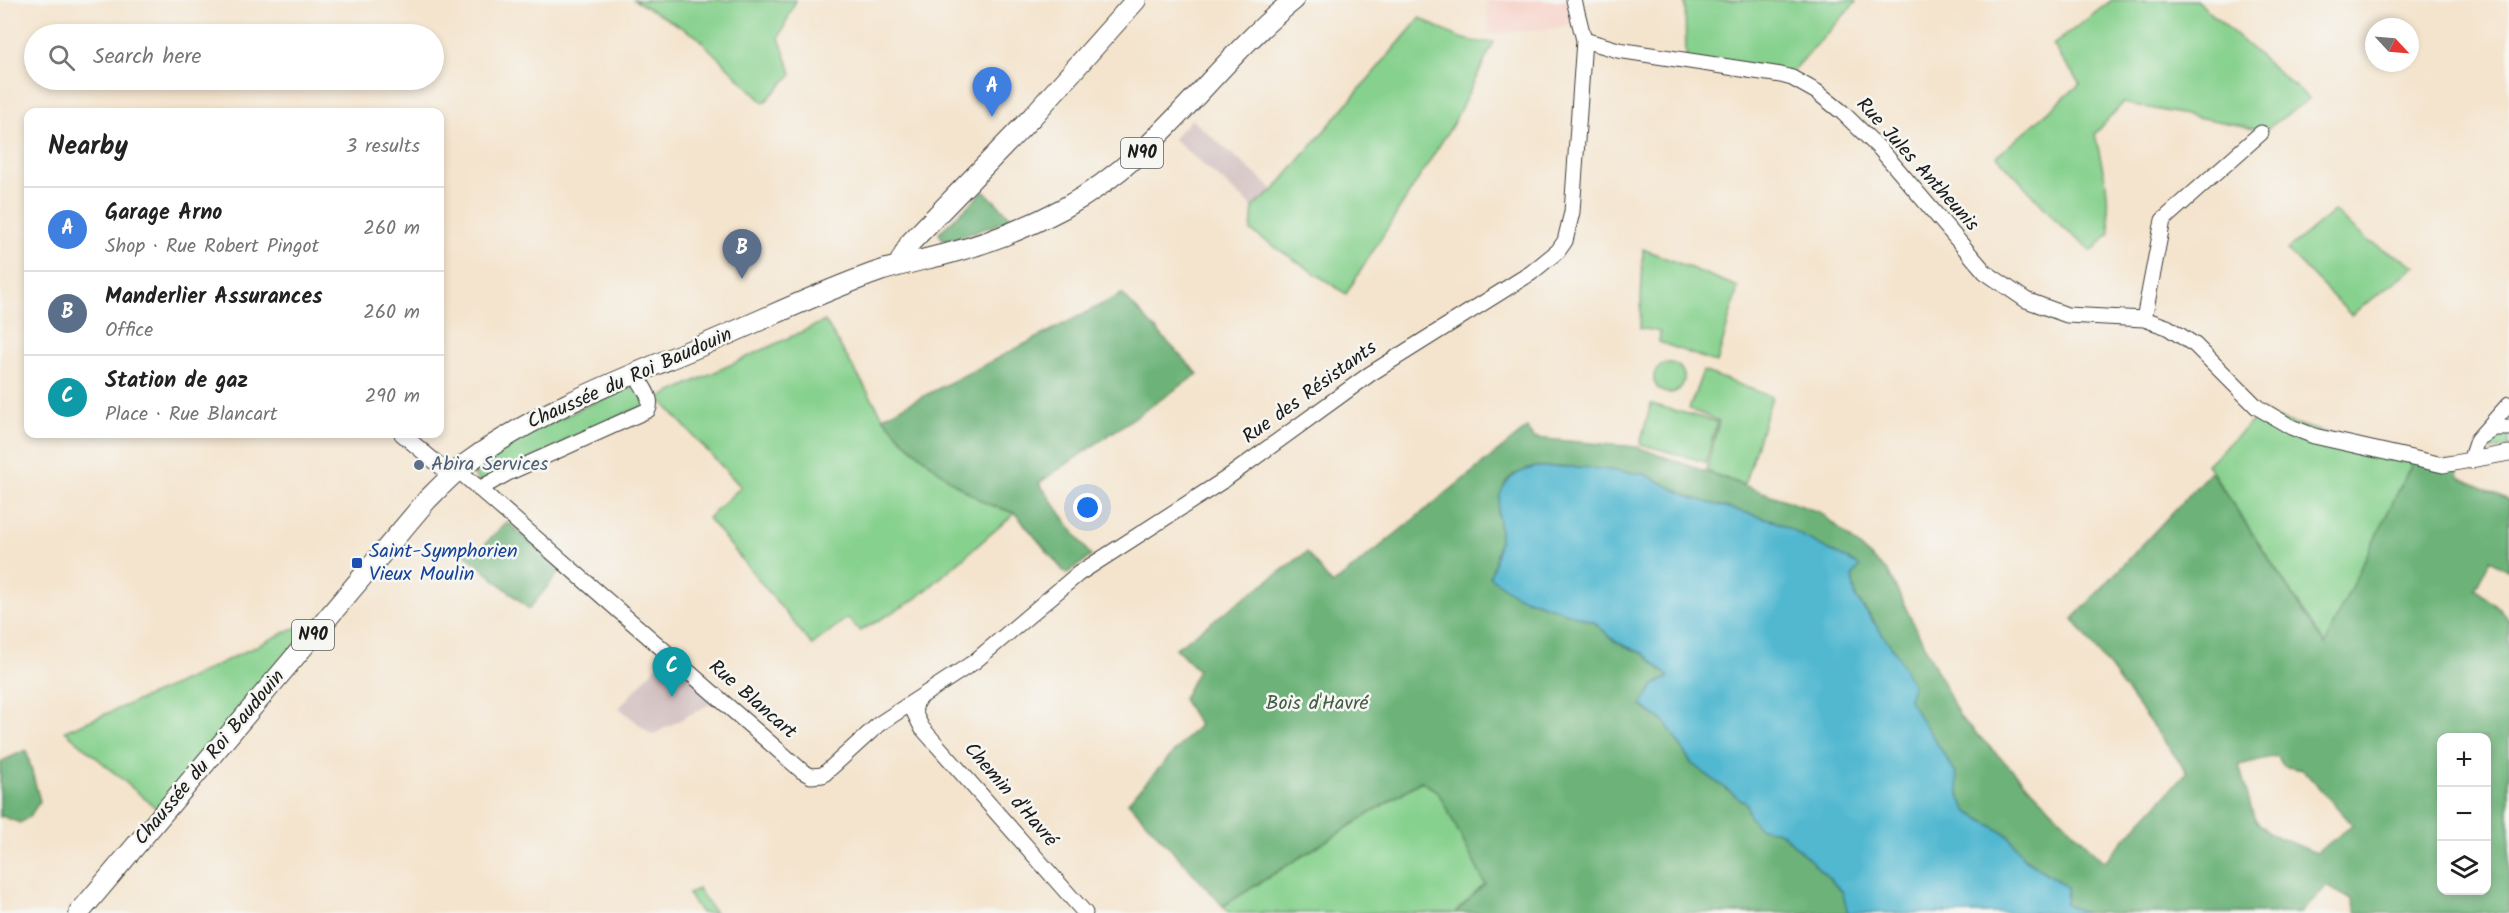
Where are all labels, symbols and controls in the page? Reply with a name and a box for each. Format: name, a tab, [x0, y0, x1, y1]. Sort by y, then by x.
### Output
north arrow	[2365, 18, 2419, 72]
search box	[24, 24, 444, 90]
text: Search here	[93, 40, 201, 75]
icon: search	[45, 41, 78, 74]
pin: A	[972, 68, 1012, 117]
street label: Rue Jules Antheunis	[1848, 91, 1987, 240]
text: Nearby	[48, 126, 128, 168]
text: 3 results	[346, 131, 420, 163]
road number: N90	[1121, 138, 1163, 168]
text: Garage Arno	[105, 196, 222, 231]
text: A	[61, 213, 74, 245]
text: 260 m	[363, 213, 420, 245]
pin: B	[722, 230, 762, 279]
text: Shop · Rue Robert Pingot	[105, 231, 319, 263]
text: Manderlier Assurances	[105, 280, 323, 315]
text: B	[61, 297, 74, 329]
text: 260 m	[363, 297, 420, 329]
text: Office	[105, 315, 153, 347]
street label: Chaussée du Roi Baudouin	[522, 319, 738, 439]
street label: Rue des Résistants	[1236, 333, 1385, 453]
text: Station de gaz	[105, 364, 248, 399]
text: C	[61, 381, 74, 413]
text: 290 m	[365, 381, 420, 413]
text: Place · Rue Blancart	[105, 399, 277, 431]
place label: Abira Services	[431, 449, 549, 481]
marker: Abira Services	[412, 458, 426, 472]
your location	[1073, 493, 1102, 522]
place label: Saint-Symphorien Vieux Moulin	[369, 536, 518, 591]
marker: Saint-Symphorien Vieux Moulin	[350, 556, 364, 570]
road number: N90	[292, 620, 334, 650]
pin: C	[652, 648, 692, 697]
street label: Rue Blancart	[701, 652, 804, 748]
street label: Chaussée du Roi Baudouin	[127, 663, 293, 853]
park label: Bois d'Havré	[1266, 688, 1370, 720]
map controls	[2437, 733, 2491, 895]
button: +	[2437, 733, 2491, 787]
street label: Chemin d'Havré	[955, 735, 1066, 856]
button: −	[2437, 787, 2491, 841]
button: layers	[2437, 841, 2491, 895]

